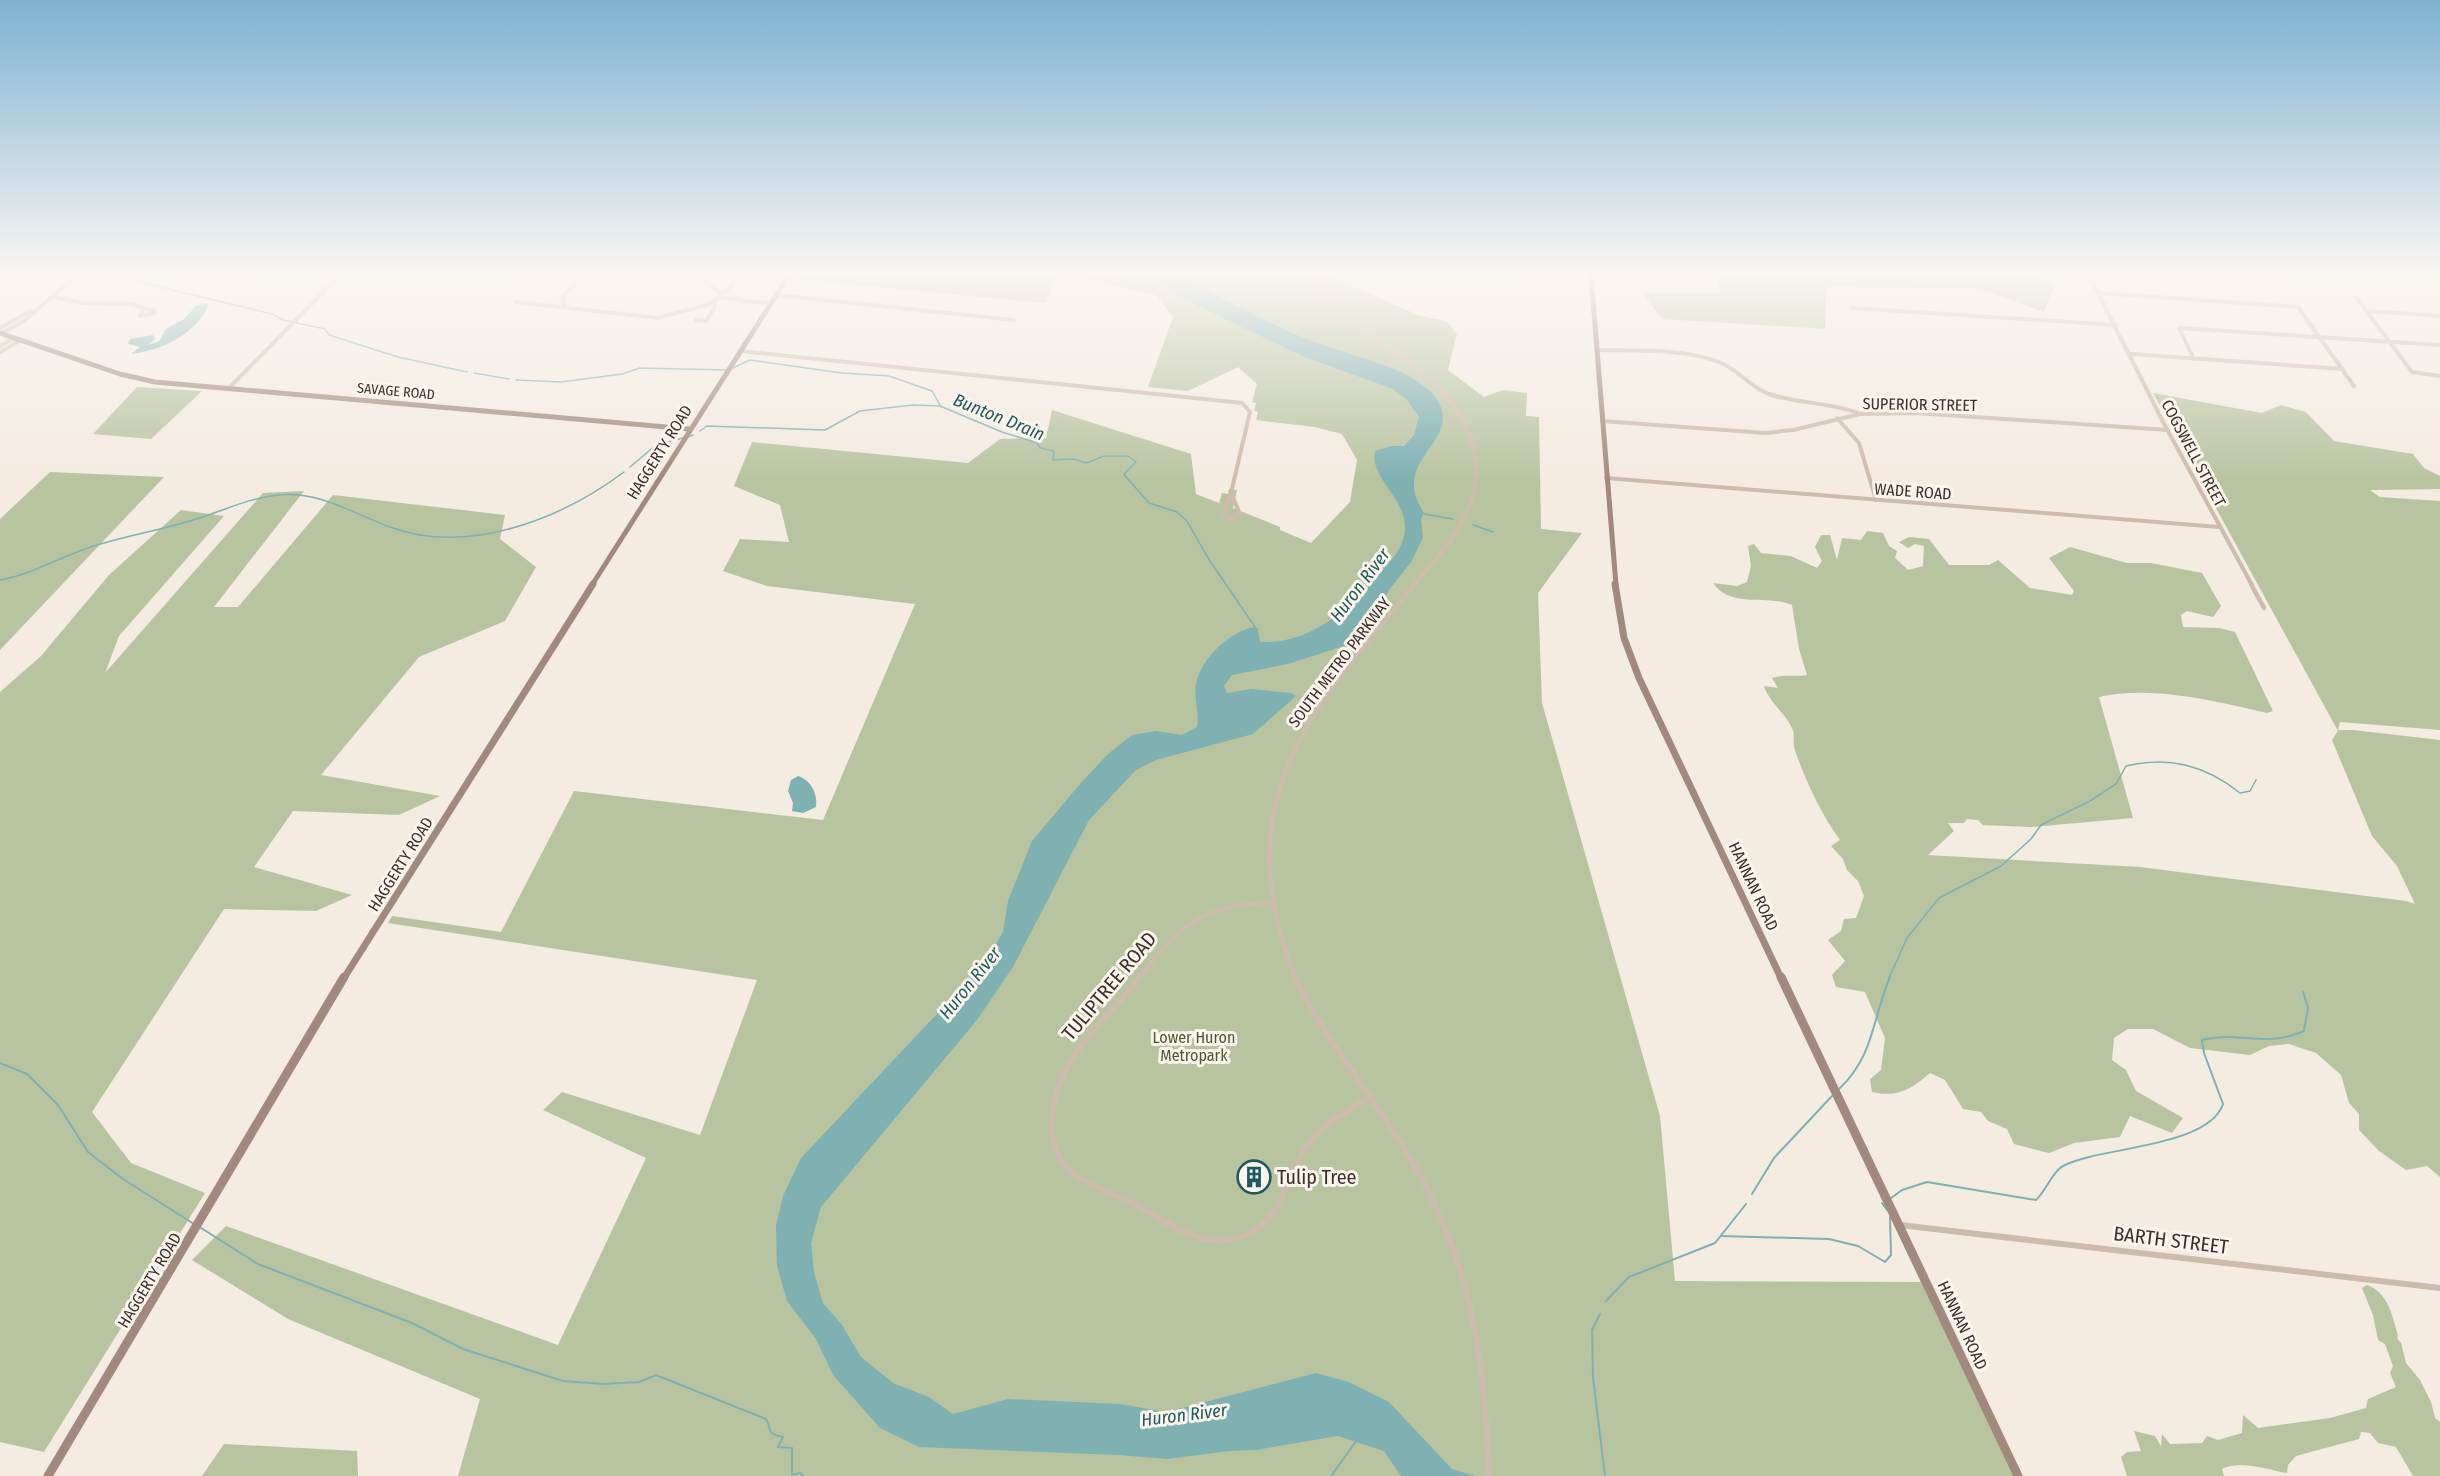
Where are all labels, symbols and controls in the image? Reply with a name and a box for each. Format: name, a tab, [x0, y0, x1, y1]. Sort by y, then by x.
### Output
street label: SAVAGE ROAD	[356, 380, 435, 403]
water label: Bunton Drain	[950, 389, 1048, 445]
street label: SUPERIOR STREET	[1862, 394, 1978, 415]
street label: COGSWELL STREET	[2157, 397, 2230, 510]
street label: HAGGERTY ROAD	[623, 402, 696, 503]
street label: WADE ROAD	[1874, 479, 1952, 504]
water label: Huron River	[1325, 543, 1395, 626]
street label: SOUTH METRO PARKWAY	[1284, 594, 1394, 731]
street label: HAGGERTY ROAD	[364, 814, 437, 915]
street label: HANNAN ROAD	[1725, 839, 1782, 934]
street label: TULIPTREE ROAD	[1057, 927, 1161, 1045]
water label: Huron River	[934, 942, 1006, 1023]
park label: Lower Huron Metropark	[1153, 1028, 1235, 1065]
building icon: Tulip Tree	[1236, 1159, 1272, 1195]
place label: Tulip Tree	[1277, 1165, 1356, 1189]
street label: BARTH STREET	[2112, 1221, 2231, 1259]
street label: HAGGERTY ROAD	[114, 1229, 185, 1331]
street label: HANNAN ROAD	[1934, 1278, 1991, 1373]
water label: Huron River	[1140, 1399, 1229, 1431]

